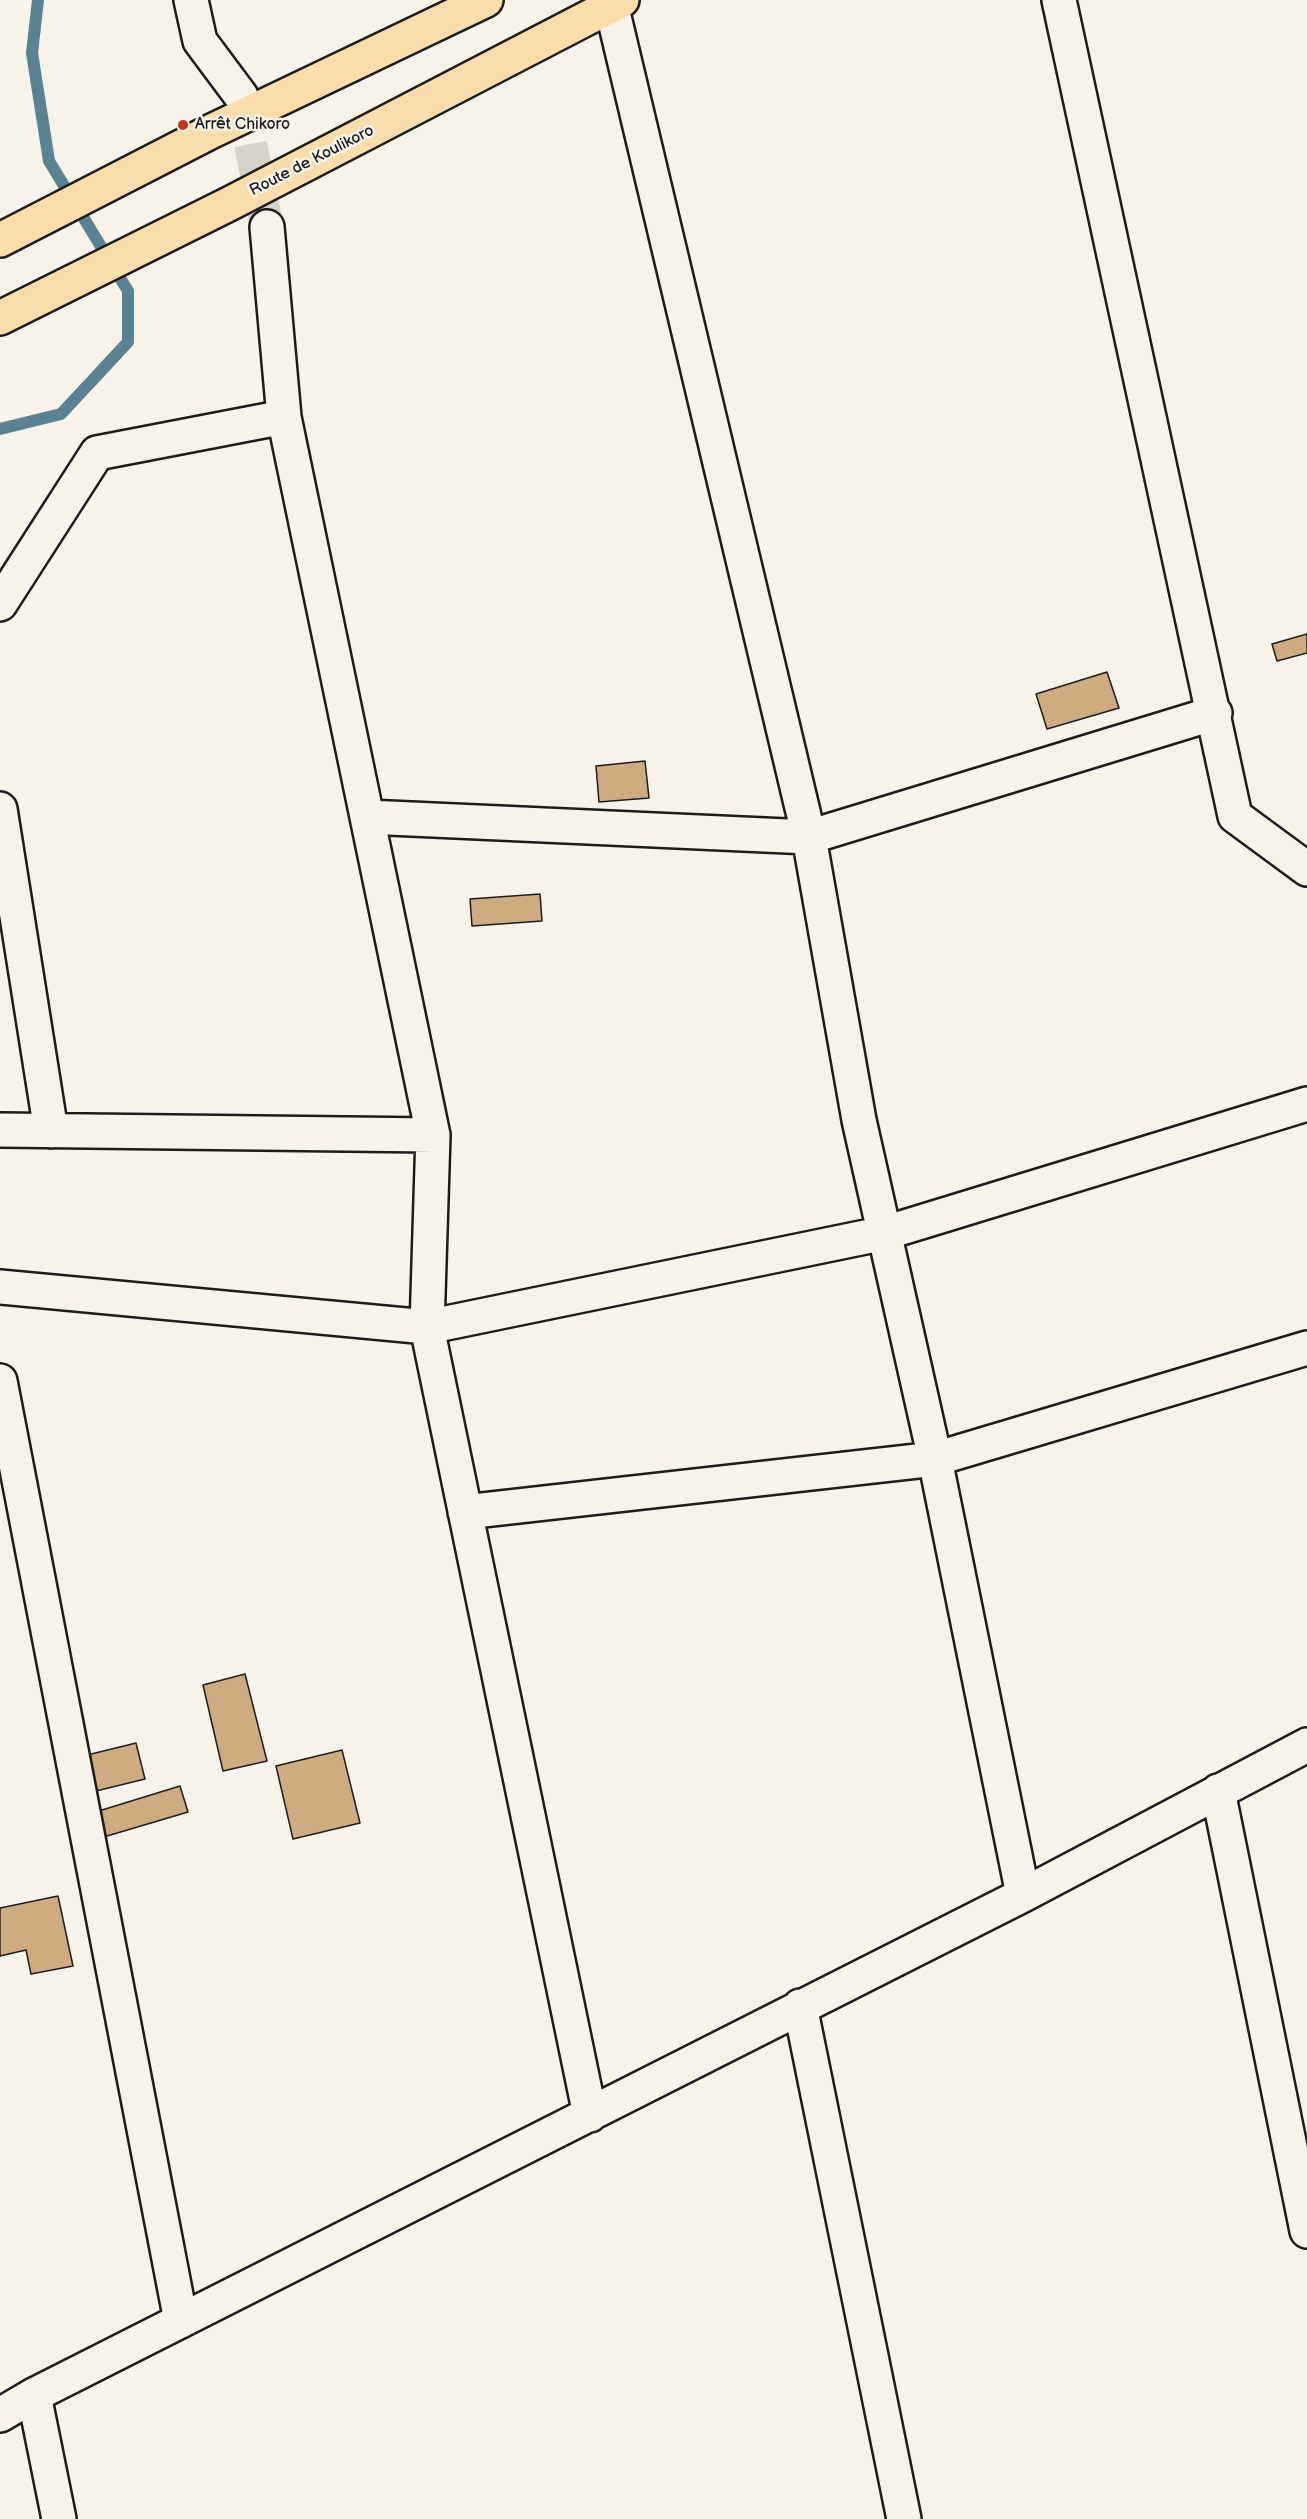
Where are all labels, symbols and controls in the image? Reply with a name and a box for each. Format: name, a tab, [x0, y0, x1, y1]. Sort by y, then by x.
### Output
place label: Arrêt Chikoro	[195, 115, 290, 135]
marker: Arrêt Chikoro	[176, 118, 190, 132]
street label: Route de Koulikoro	[247, 121, 377, 201]

